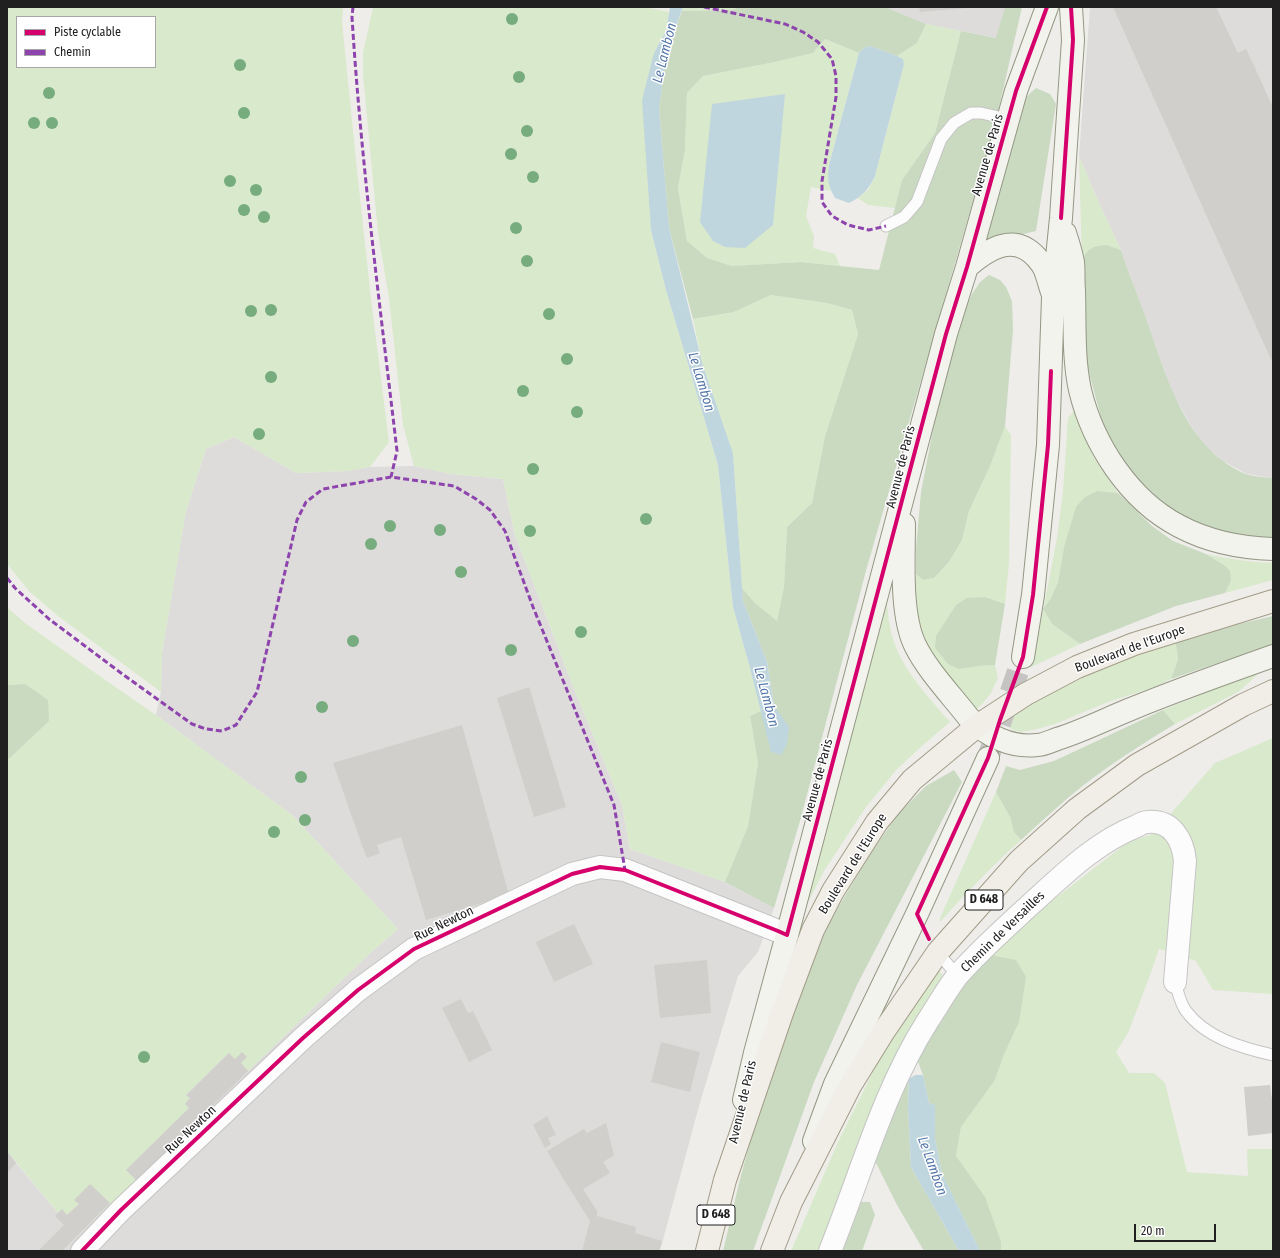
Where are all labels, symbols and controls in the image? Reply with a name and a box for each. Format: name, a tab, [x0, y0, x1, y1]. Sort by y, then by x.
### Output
legend	[16, 16, 156, 68]
water label: Le Lambon	[649, 21, 681, 85]
text: Piste cyclable	[54, 25, 121, 39]
text: Chemin	[54, 45, 91, 59]
street label: Avenue de Paris	[969, 112, 1007, 198]
water label: Le Lambon	[684, 350, 718, 414]
street label: Avenue de Paris	[883, 424, 919, 510]
street label: Boulevard de l'Europe	[1073, 622, 1187, 676]
water label: Le Lambon	[750, 665, 782, 729]
street label: Avenue de Paris	[800, 737, 836, 823]
street label: Boulevard de l'Europe	[816, 811, 890, 917]
street label: Chemin de Versailles	[958, 888, 1048, 976]
road number: D 648	[965, 890, 1003, 910]
street label: Rue Newton	[412, 903, 476, 945]
street label: Avenue de Paris	[726, 1059, 760, 1145]
street label: Rue Newton	[162, 1102, 220, 1158]
water label: Le Lambon	[914, 1134, 950, 1198]
road number: D 648	[697, 1205, 735, 1225]
scale bar	[1136, 1216, 1218, 1242]
text: 20 m	[1141, 1224, 1165, 1238]

